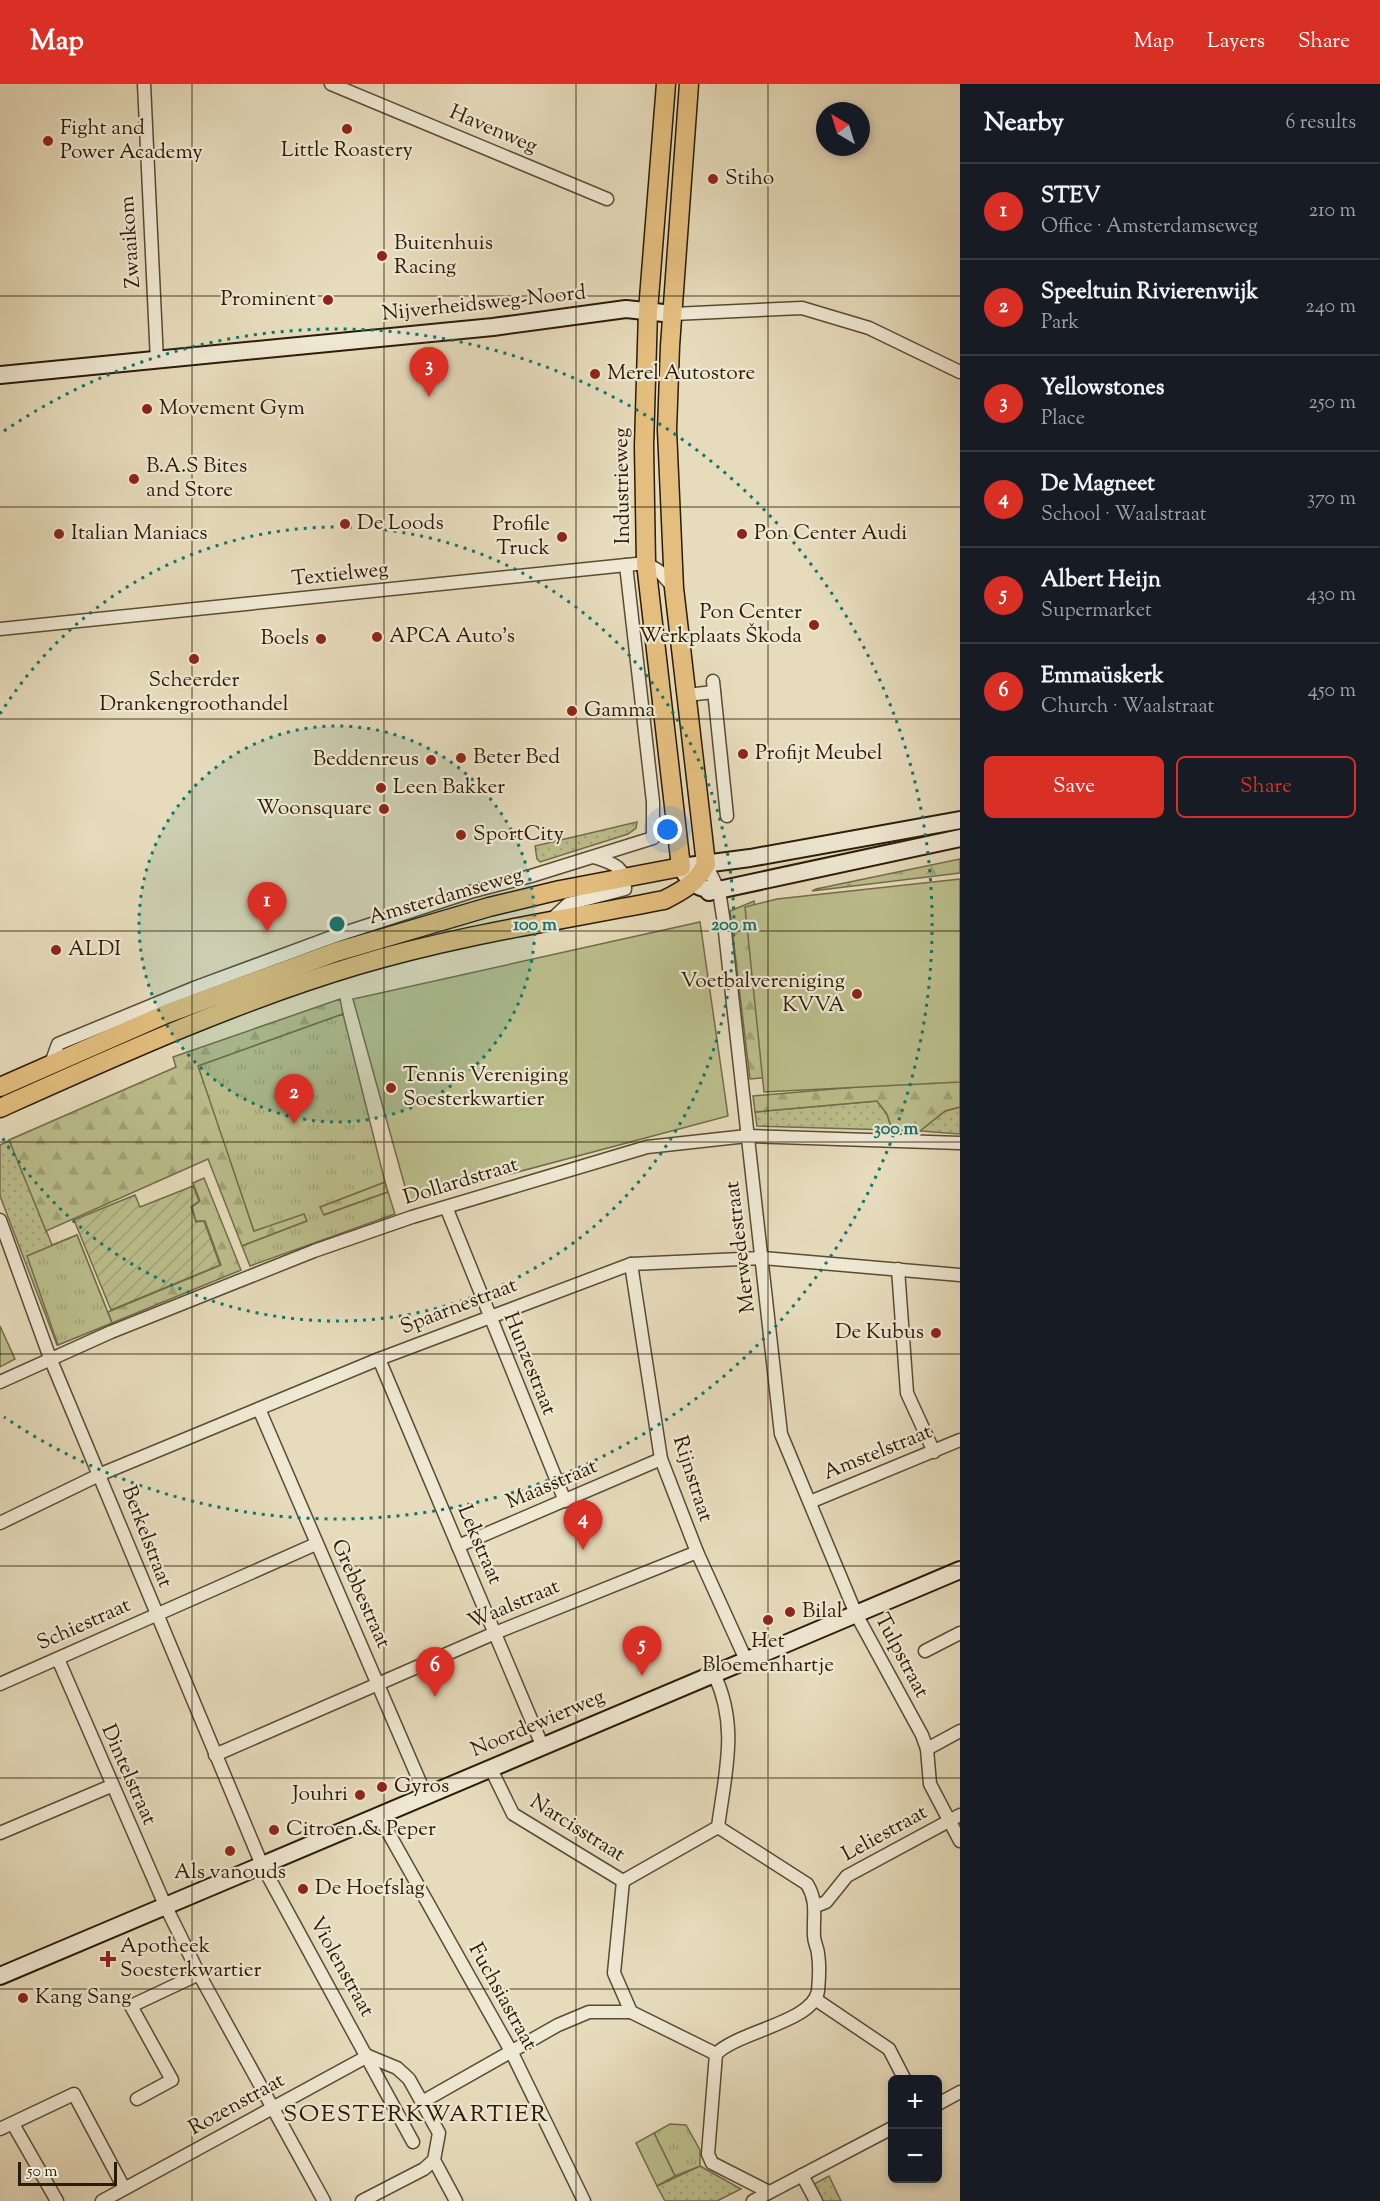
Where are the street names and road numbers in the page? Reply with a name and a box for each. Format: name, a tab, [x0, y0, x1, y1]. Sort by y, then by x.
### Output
street label: Havenweg	[444, 98, 542, 162]
street label: Zwaaikom	[113, 195, 149, 289]
street label: Nijverheidsweg-Noord	[380, 278, 588, 330]
street label: Industrieweg	[607, 427, 639, 545]
street label: Textielweg	[290, 555, 390, 595]
street label: Amsterdamseweg	[365, 861, 527, 933]
street label: Dollardstraat	[400, 1150, 522, 1214]
street label: Merwedestraat	[718, 1179, 764, 1315]
street label: Spaarnestraat	[396, 1271, 522, 1343]
street label: Hunzestraat	[495, 1308, 563, 1420]
street label: Amstelstraat	[819, 1418, 937, 1488]
street label: Rijnstraat	[664, 1432, 720, 1526]
street label: Maasstraat	[502, 1452, 602, 1518]
street label: Berkelstraat	[113, 1482, 179, 1592]
street label: Lekstraat	[449, 1501, 509, 1589]
street label: Grebbestraat	[323, 1535, 397, 1653]
street label: Waalstraat	[464, 1572, 564, 1638]
street label: Schiestraat	[32, 1591, 136, 1659]
street label: Tulpstraat	[866, 1608, 936, 1704]
street label: Noordewierweg	[466, 1682, 610, 1766]
street label: Dintelstraat	[93, 1720, 163, 1830]
street label: Narcisstraat	[524, 1788, 630, 1870]
street label: Leliestraat	[837, 1798, 933, 1870]
street label: Violenstraat	[301, 1911, 381, 2023]
street label: Fuchsiastraat	[460, 1938, 544, 2056]
street label: Rozenstraat	[183, 2066, 291, 2144]

